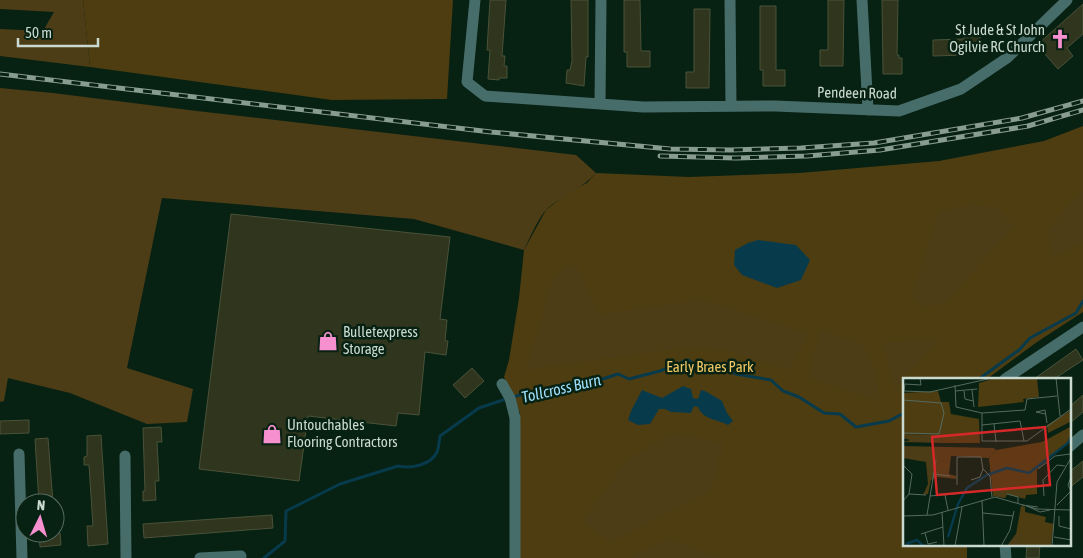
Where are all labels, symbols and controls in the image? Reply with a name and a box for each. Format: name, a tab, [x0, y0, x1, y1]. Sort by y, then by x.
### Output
scale bar	[18, 15, 98, 47]
place label: St Jude & St John Ogilvie RC Church	[949, 21, 1045, 55]
text: 50 m	[25, 24, 52, 41]
church icon: St Jude & St John Ogilvie RC Church	[1049, 28, 1071, 50]
street label: Pendeen Road	[817, 83, 897, 102]
place label: Bulletexpress Storage	[343, 323, 418, 357]
shop icon: Bulletexpress Storage	[317, 330, 339, 352]
park label: Early Braes Park	[666, 358, 754, 375]
water label: Tollcross Burn	[520, 370, 603, 406]
inset map	[903, 378, 1070, 546]
place label: Untouchables Flooring Contractors	[287, 416, 398, 450]
shop icon: Untouchables Flooring Contractors	[261, 423, 283, 445]
north arrow	[15, 493, 65, 543]
text: N	[36, 497, 46, 513]

